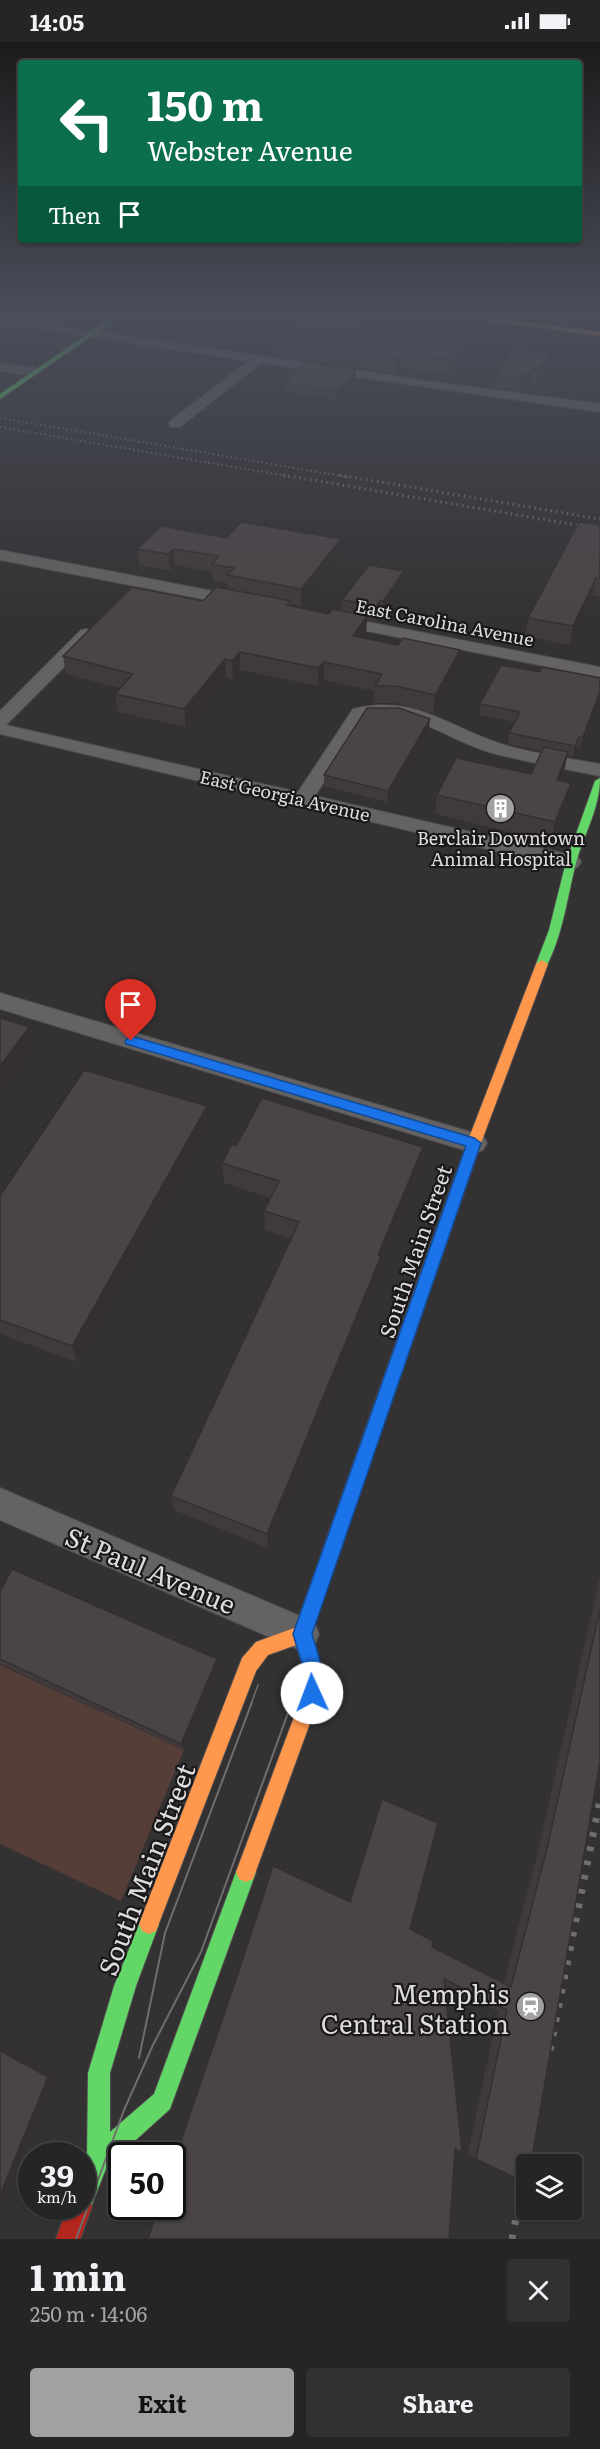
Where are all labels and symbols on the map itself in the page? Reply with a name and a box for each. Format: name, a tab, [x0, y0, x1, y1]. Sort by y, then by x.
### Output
street label: East Carolina Avenue	[354, 591, 536, 653]
street label: East Georgia Avenue	[197, 762, 373, 828]
building icon: Berclair Downtown Animal Hospital	[485, 792, 517, 824]
place label: Berclair Downtown Animal Hospital	[417, 824, 585, 872]
pin	[105, 979, 156, 1041]
street label: South Main Street	[370, 1160, 458, 1342]
street label: St Paul Avenue	[60, 1516, 242, 1622]
position arrow	[280, 1661, 344, 1725]
street label: South Main Street	[87, 1757, 204, 1981]
place label: Memphis Central Station	[321, 1973, 509, 2042]
station icon: Memphis Central Station	[514, 1991, 546, 2023]
speed limit sign: 50	[108, 2142, 186, 2220]

